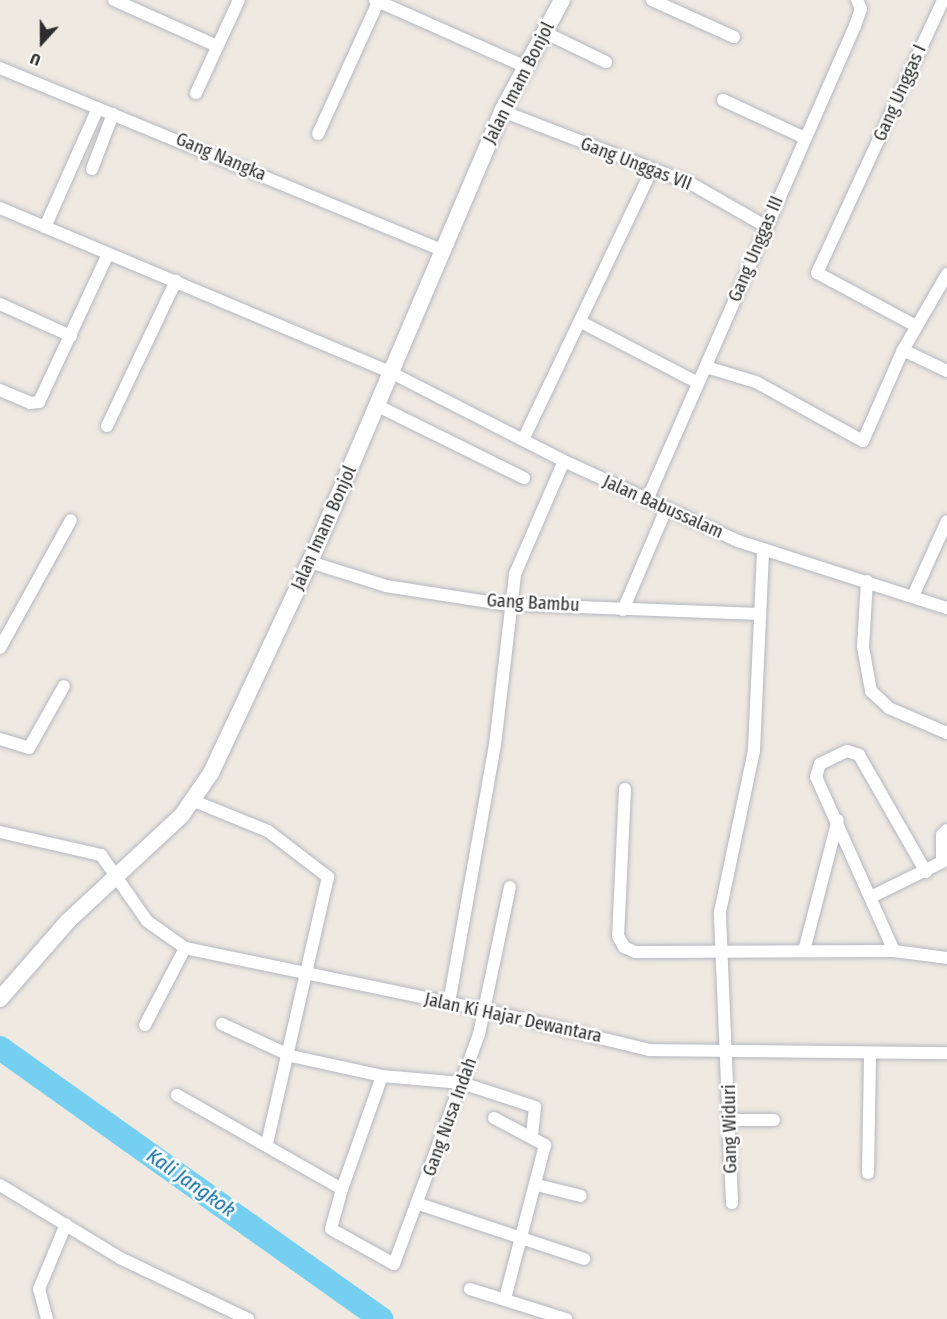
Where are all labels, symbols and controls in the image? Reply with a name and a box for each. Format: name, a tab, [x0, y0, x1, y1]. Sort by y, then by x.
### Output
north arrow	[12, 12, 72, 72]
street label: Jalan Imam Bonjol	[479, 19, 559, 147]
street label: Gang Unggas I	[869, 41, 931, 145]
text: U	[28, 49, 43, 70]
street label: Gang Nangka	[173, 128, 269, 186]
street label: Gang Unggas VII	[577, 133, 695, 195]
street label: Gang Unggas III	[724, 193, 788, 305]
street label: Jalan Imam Bonjol	[287, 463, 361, 593]
street label: Jalan Babussalam	[599, 471, 727, 543]
street label: Gang Bambu	[486, 590, 580, 616]
street label: Jalan Ki Hajar Dewantara	[422, 989, 604, 1047]
street label: Gang Nusa Indah	[419, 1055, 481, 1179]
street label: Gang Widuri	[718, 1084, 742, 1174]
water label: Kali Jangkok	[142, 1144, 240, 1222]

